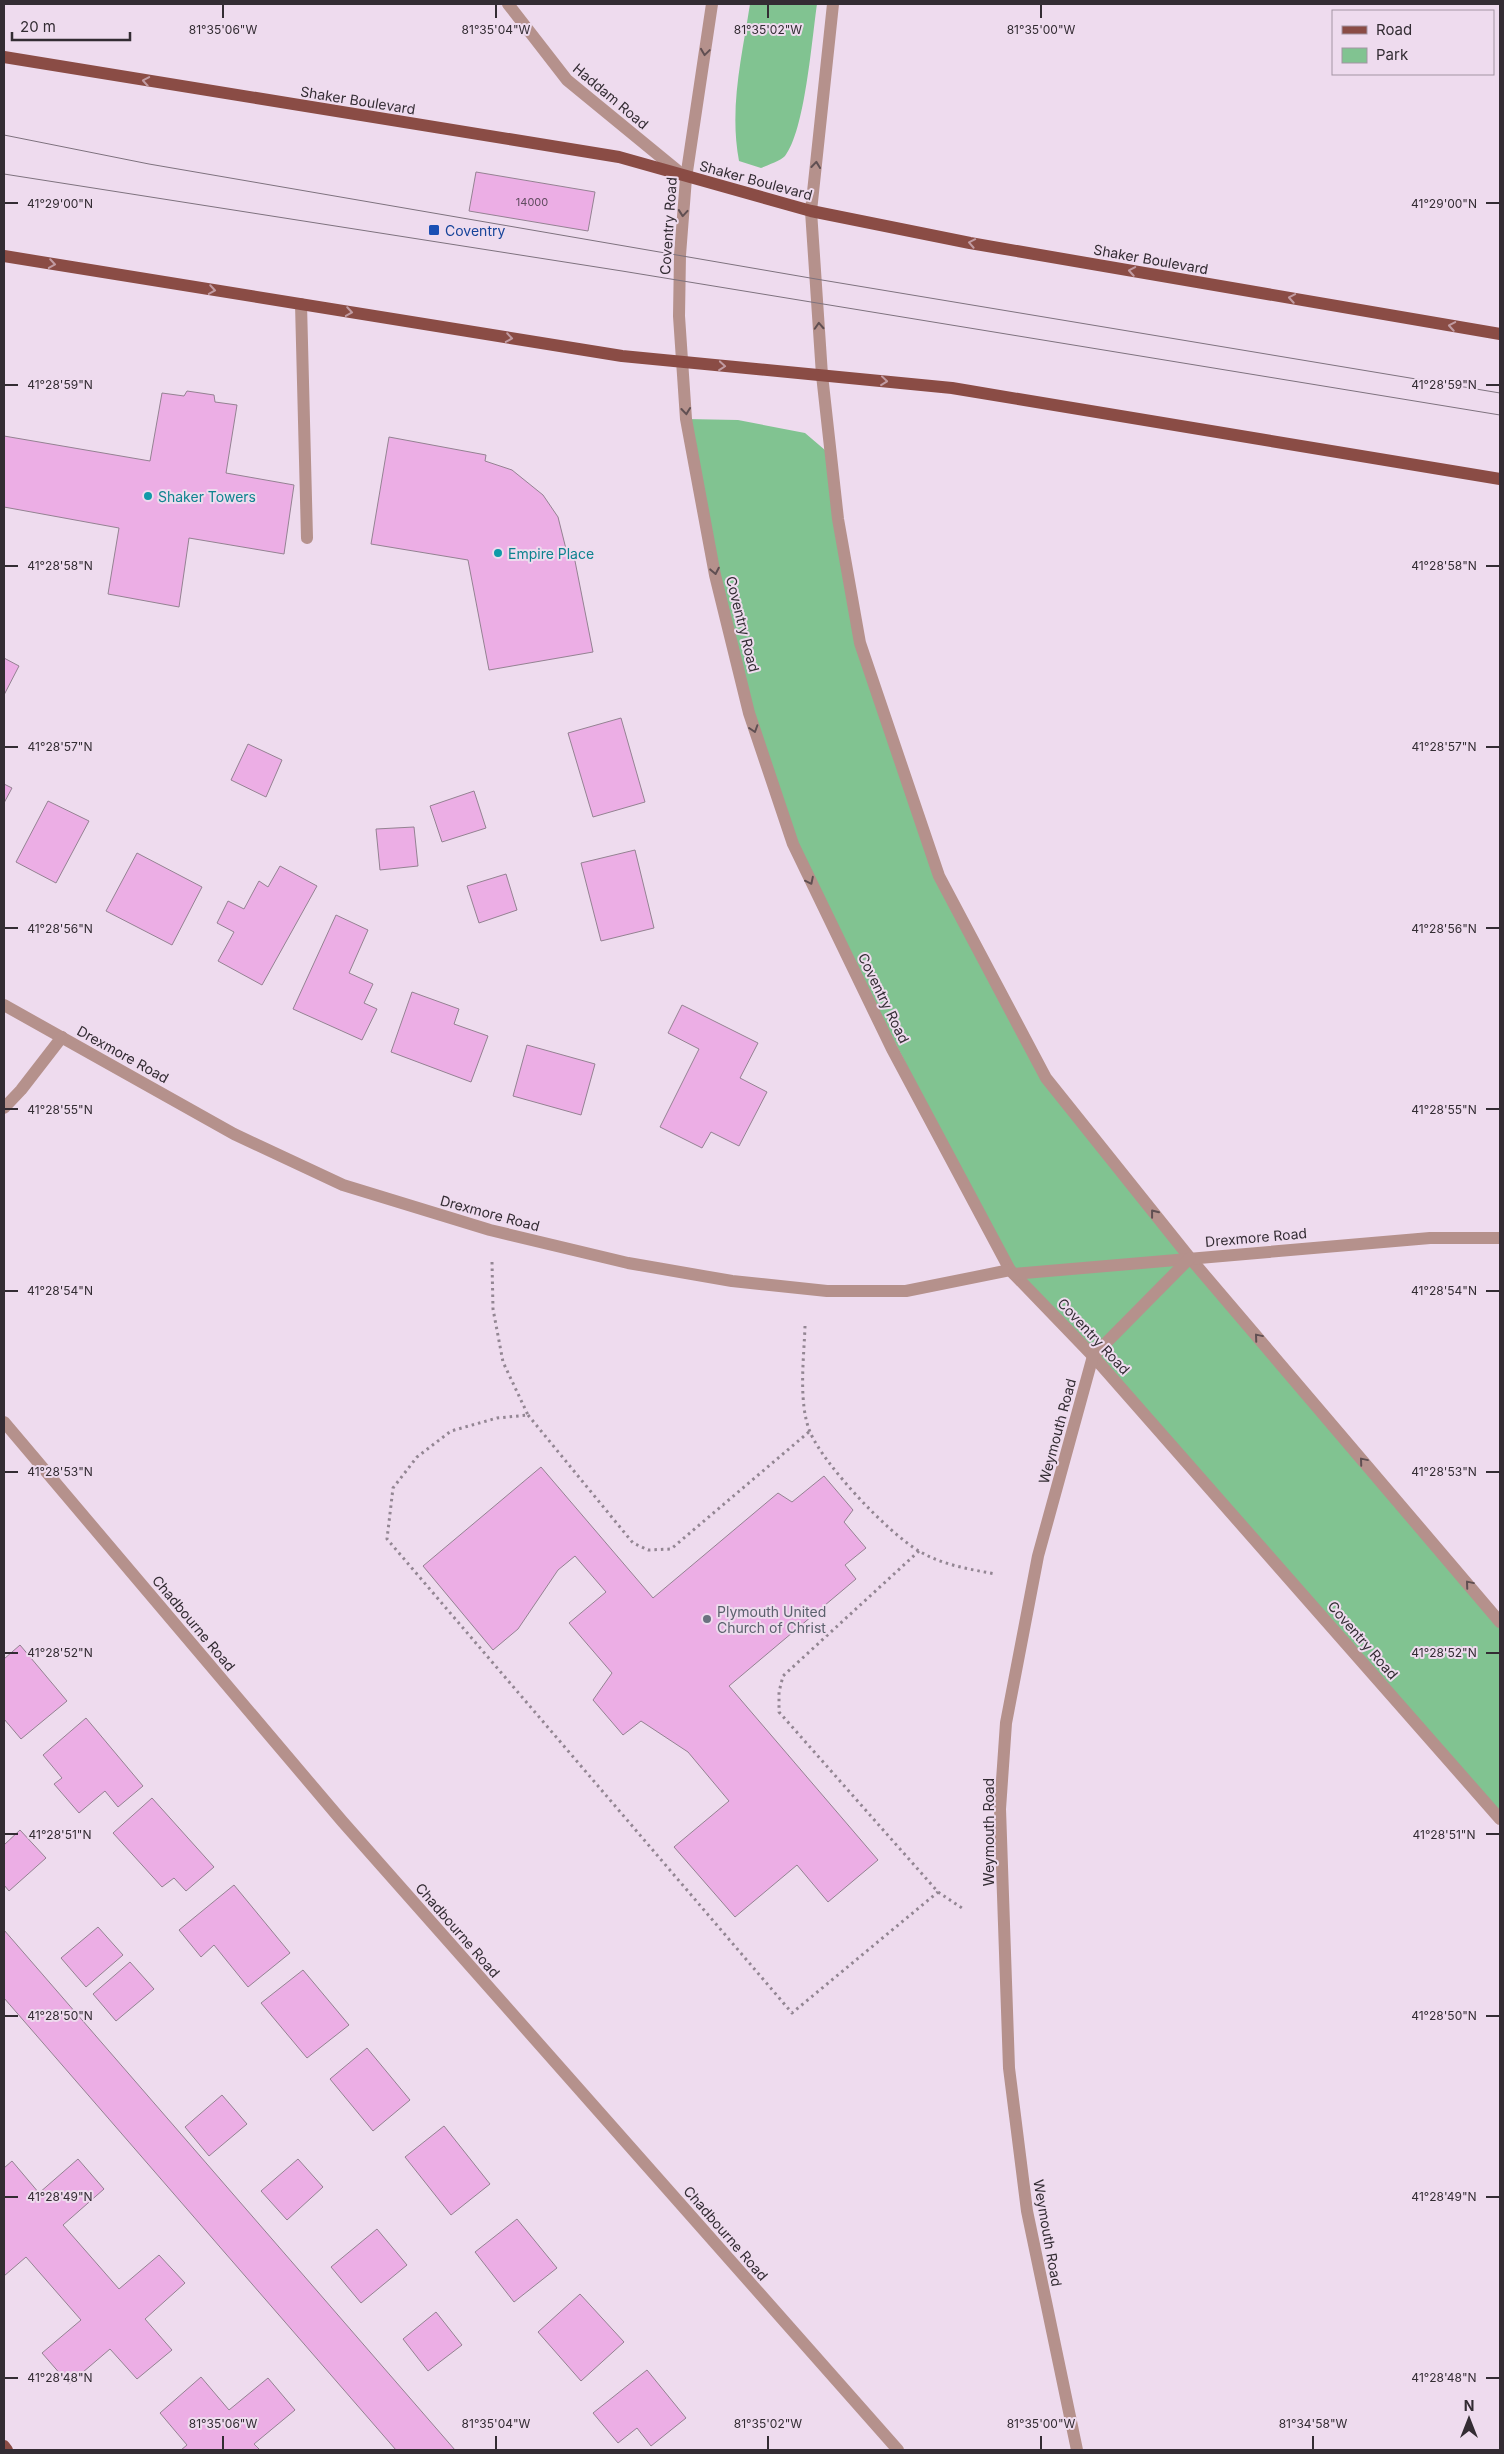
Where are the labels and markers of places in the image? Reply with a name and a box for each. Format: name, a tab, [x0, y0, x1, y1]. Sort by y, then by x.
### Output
place label: Coventry	[445, 222, 505, 239]
marker: Coventry	[427, 223, 441, 237]
place label: Shaker Towers	[158, 488, 256, 505]
marker: Shaker Towers	[142, 490, 154, 502]
place label: Empire Place	[508, 545, 594, 562]
marker: Empire Place	[492, 547, 504, 559]
place label: Plymouth United Church of Christ	[717, 1603, 826, 1636]
marker: Plymouth United Church of Christ	[701, 1613, 713, 1625]

